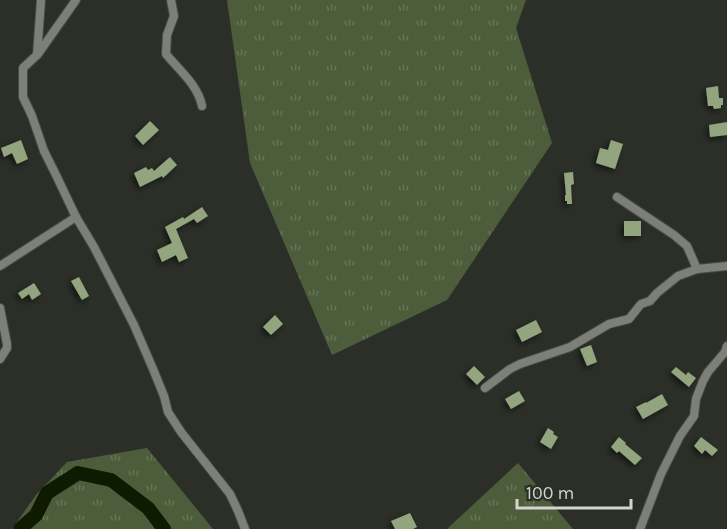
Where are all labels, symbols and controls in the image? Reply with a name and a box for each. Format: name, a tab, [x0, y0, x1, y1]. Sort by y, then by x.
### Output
scale bar	[517, 472, 631, 510]
text: 100 m	[526, 482, 574, 504]

